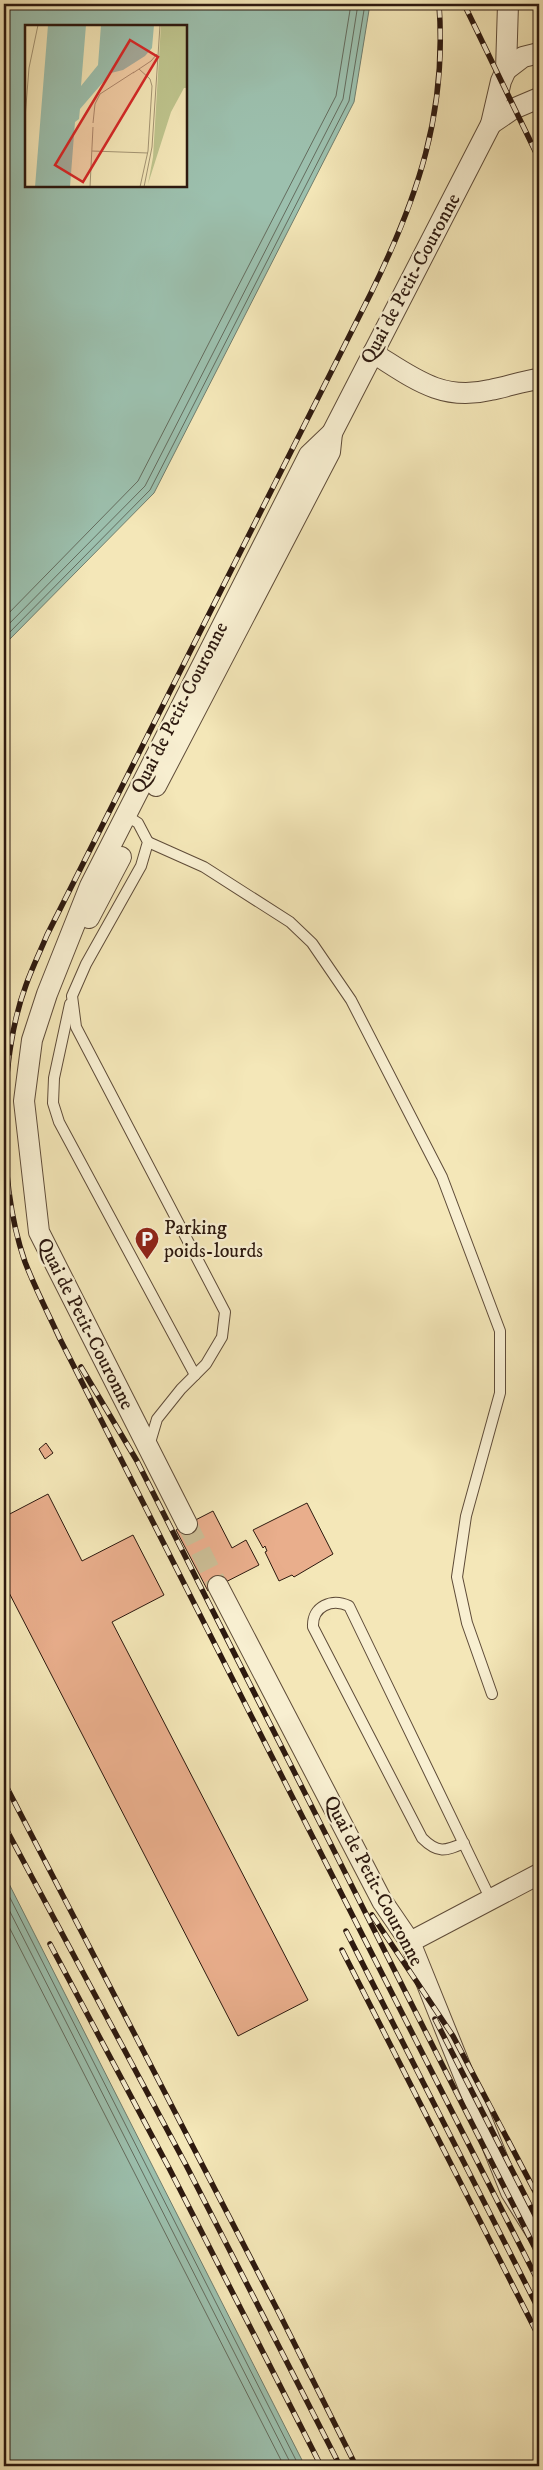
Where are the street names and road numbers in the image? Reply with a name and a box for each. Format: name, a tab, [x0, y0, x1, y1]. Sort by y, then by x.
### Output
street label: Quai de Petit-Couronne	[355, 189, 467, 369]
street label: Quai de Petit-Couronne	[126, 618, 234, 798]
street label: Quai de Petit-Couronne	[31, 1234, 139, 1414]
street label: Quai de Petit-Couronne	[317, 1791, 429, 1971]

